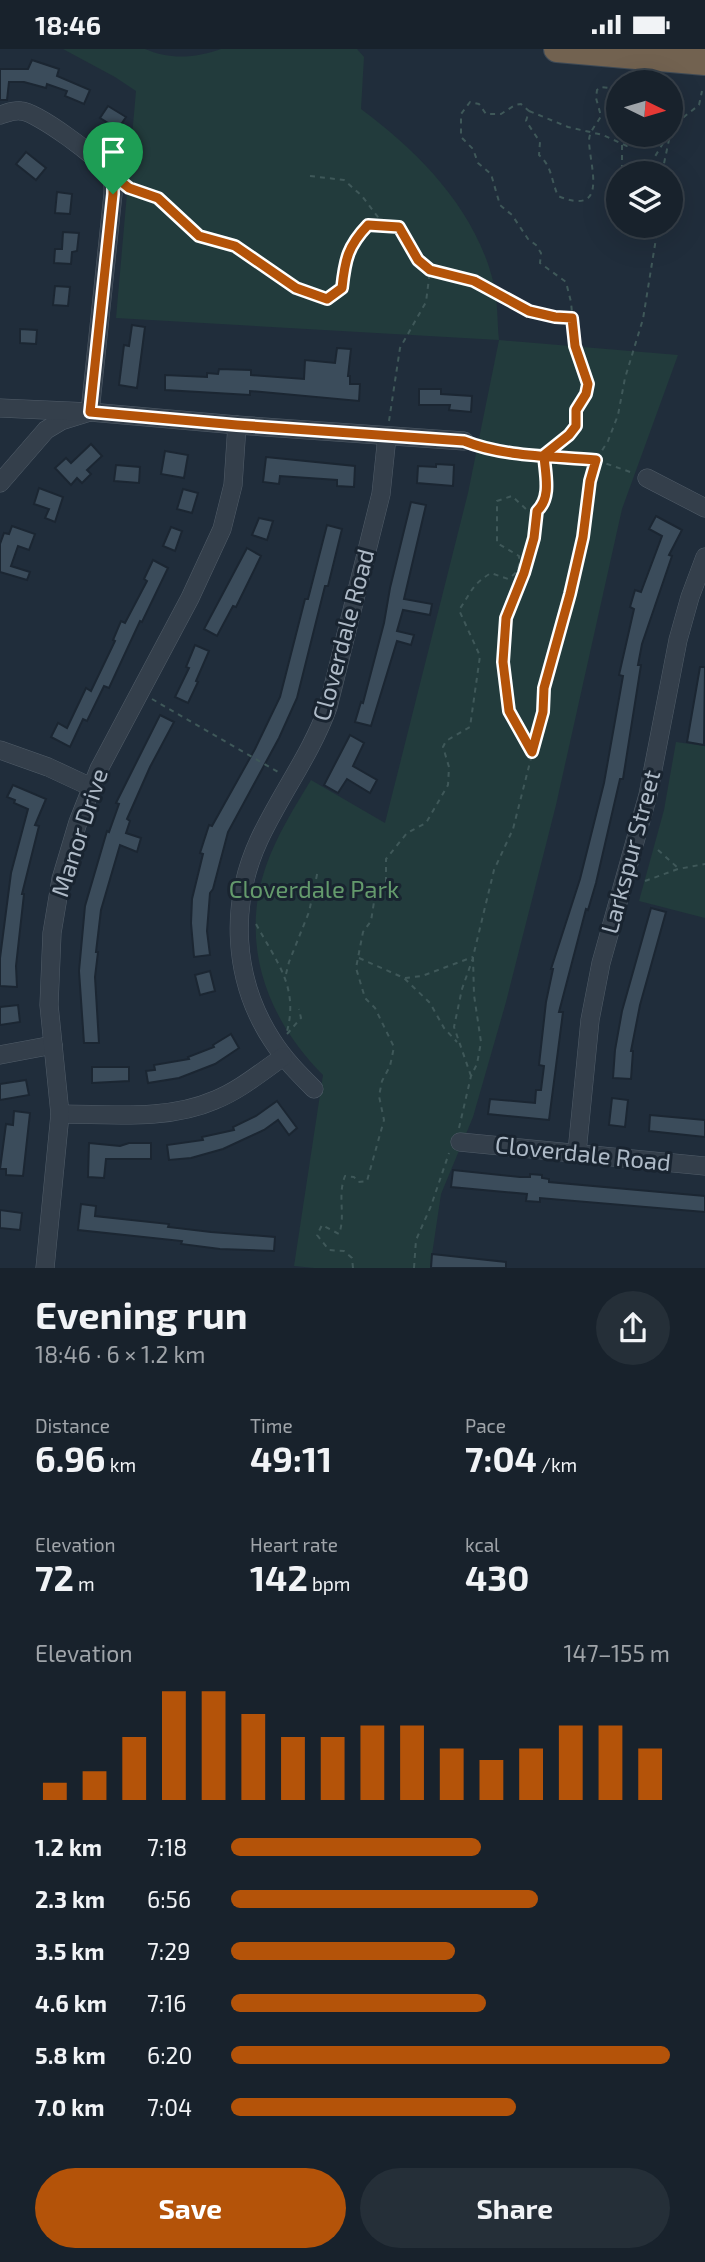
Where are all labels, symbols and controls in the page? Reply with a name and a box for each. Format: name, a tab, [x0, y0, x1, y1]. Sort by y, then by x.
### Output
text: 18:46	[35, 9, 101, 40]
north arrow	[606, 70, 682, 147]
map controls	[606, 70, 683, 238]
pin	[83, 122, 143, 194]
icon: arrive	[94, 133, 132, 171]
button: layers	[606, 161, 683, 238]
street label: Cloverdale Road	[306, 546, 379, 724]
street label: Manor Drive	[44, 765, 113, 900]
street label: Larkspur Street	[594, 767, 665, 937]
park label: Cloverdale Park	[229, 874, 399, 903]
street label: Cloverdale Road	[494, 1129, 673, 1176]
text: Evening run	[35, 1291, 248, 1337]
button: share	[596, 1291, 670, 1365]
text: 18:46 · 6 × 1.2 km	[35, 1340, 205, 1368]
text: Distance	[35, 1414, 110, 1437]
text: Time	[250, 1414, 293, 1437]
text: Pace	[465, 1414, 506, 1437]
text: 6.96	[35, 1437, 106, 1479]
text: 49:11	[250, 1437, 332, 1479]
text: 7:04	[465, 1437, 537, 1479]
text: km	[106, 1453, 136, 1476]
text: /km	[537, 1453, 577, 1476]
text: Elevation	[35, 1533, 116, 1556]
text: Heart rate	[250, 1533, 338, 1556]
text: kcal	[465, 1533, 500, 1556]
text: 72	[35, 1556, 74, 1598]
text: 142	[250, 1556, 308, 1598]
text: 430	[465, 1556, 529, 1598]
text: m	[74, 1572, 95, 1595]
text: bpm	[308, 1572, 351, 1595]
text: Elevation	[35, 1639, 133, 1667]
text: 147–155 m	[563, 1639, 670, 1667]
text: 1.2 km	[35, 1833, 102, 1861]
text: 7:18	[147, 1833, 187, 1861]
text: 2.3 km	[35, 1885, 105, 1913]
text: 6:56	[147, 1885, 191, 1913]
text: 3.5 km	[35, 1937, 104, 1965]
text: 7:29	[147, 1937, 190, 1965]
text: 4.6 km	[35, 1989, 107, 2017]
text: 7:16	[147, 1989, 187, 2017]
text: 5.8 km	[35, 2041, 106, 2069]
text: 6:20	[147, 2041, 192, 2069]
text: 7.0 km	[35, 2093, 104, 2121]
text: 7:04	[147, 2093, 192, 2121]
button: Save	[35, 2168, 346, 2248]
button: Share	[360, 2168, 670, 2248]

